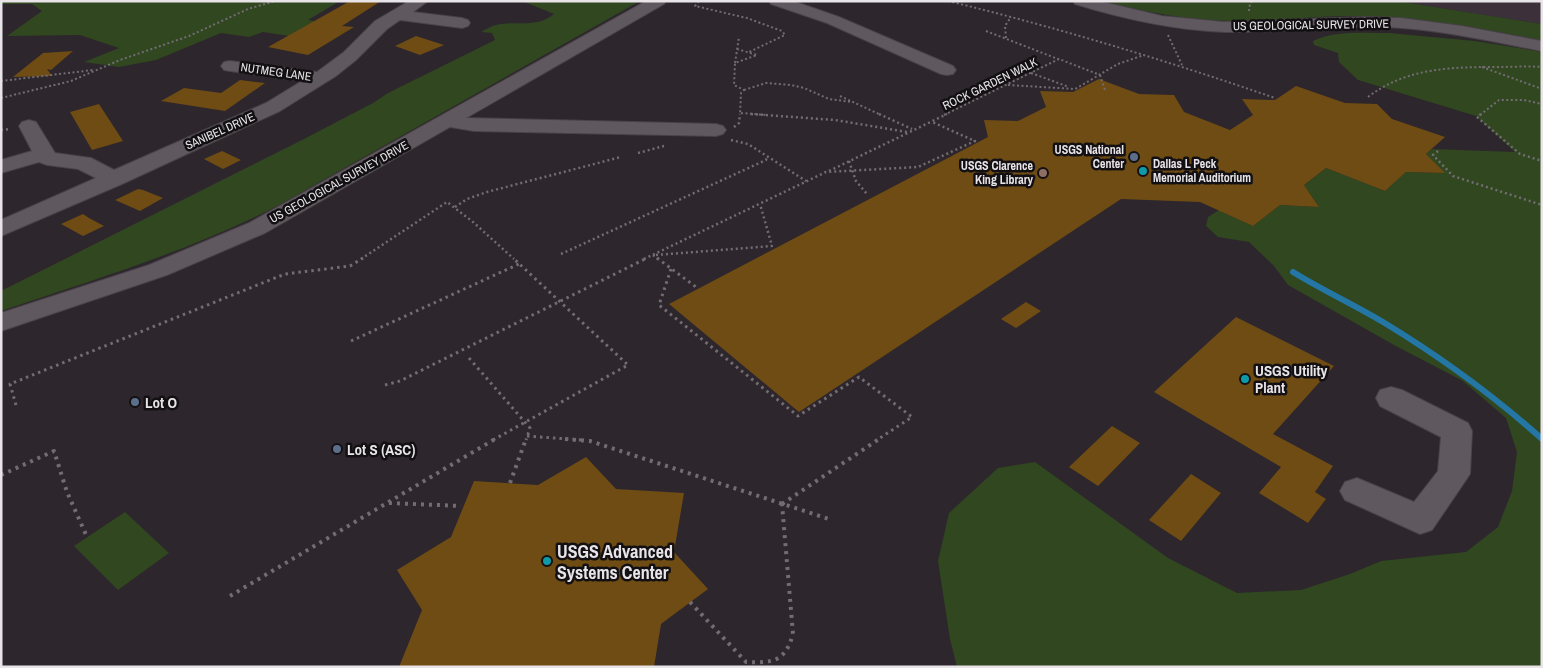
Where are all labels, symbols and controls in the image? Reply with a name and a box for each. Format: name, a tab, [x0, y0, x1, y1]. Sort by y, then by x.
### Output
street label: US GEOLOGICAL SURVEY DRIVE	[1233, 16, 1389, 34]
street label: ROCK GARDEN WALK	[940, 54, 1040, 114]
street label: NUTMEG LANE	[240, 59, 312, 85]
street label: SANIBEL DRIVE	[183, 109, 257, 153]
street label: US GEOLOGICAL SURVEY DRIVE	[267, 137, 411, 227]
place label: USGS National Center	[1055, 142, 1124, 172]
marker: USGS National Center	[1128, 151, 1140, 163]
place label: Dallas L Peck Memorial Auditorium	[1153, 156, 1251, 186]
place label: USGS Clarence King Library	[961, 158, 1034, 188]
marker: Dallas L Peck Memorial Auditorium	[1137, 165, 1149, 177]
marker: USGS Clarence King Library	[1037, 167, 1049, 179]
place label: USGS Utility Plant	[1255, 360, 1328, 398]
marker: USGS Utility Plant	[1239, 373, 1251, 385]
place label: Lot O	[145, 392, 178, 413]
marker: Lot O	[129, 396, 141, 408]
place label: Lot S (ASC)	[347, 439, 415, 460]
marker: Lot S (ASC)	[331, 443, 343, 455]
place label: USGS Advanced Systems Center	[557, 539, 673, 585]
marker: USGS Advanced Systems Center	[541, 555, 553, 567]

